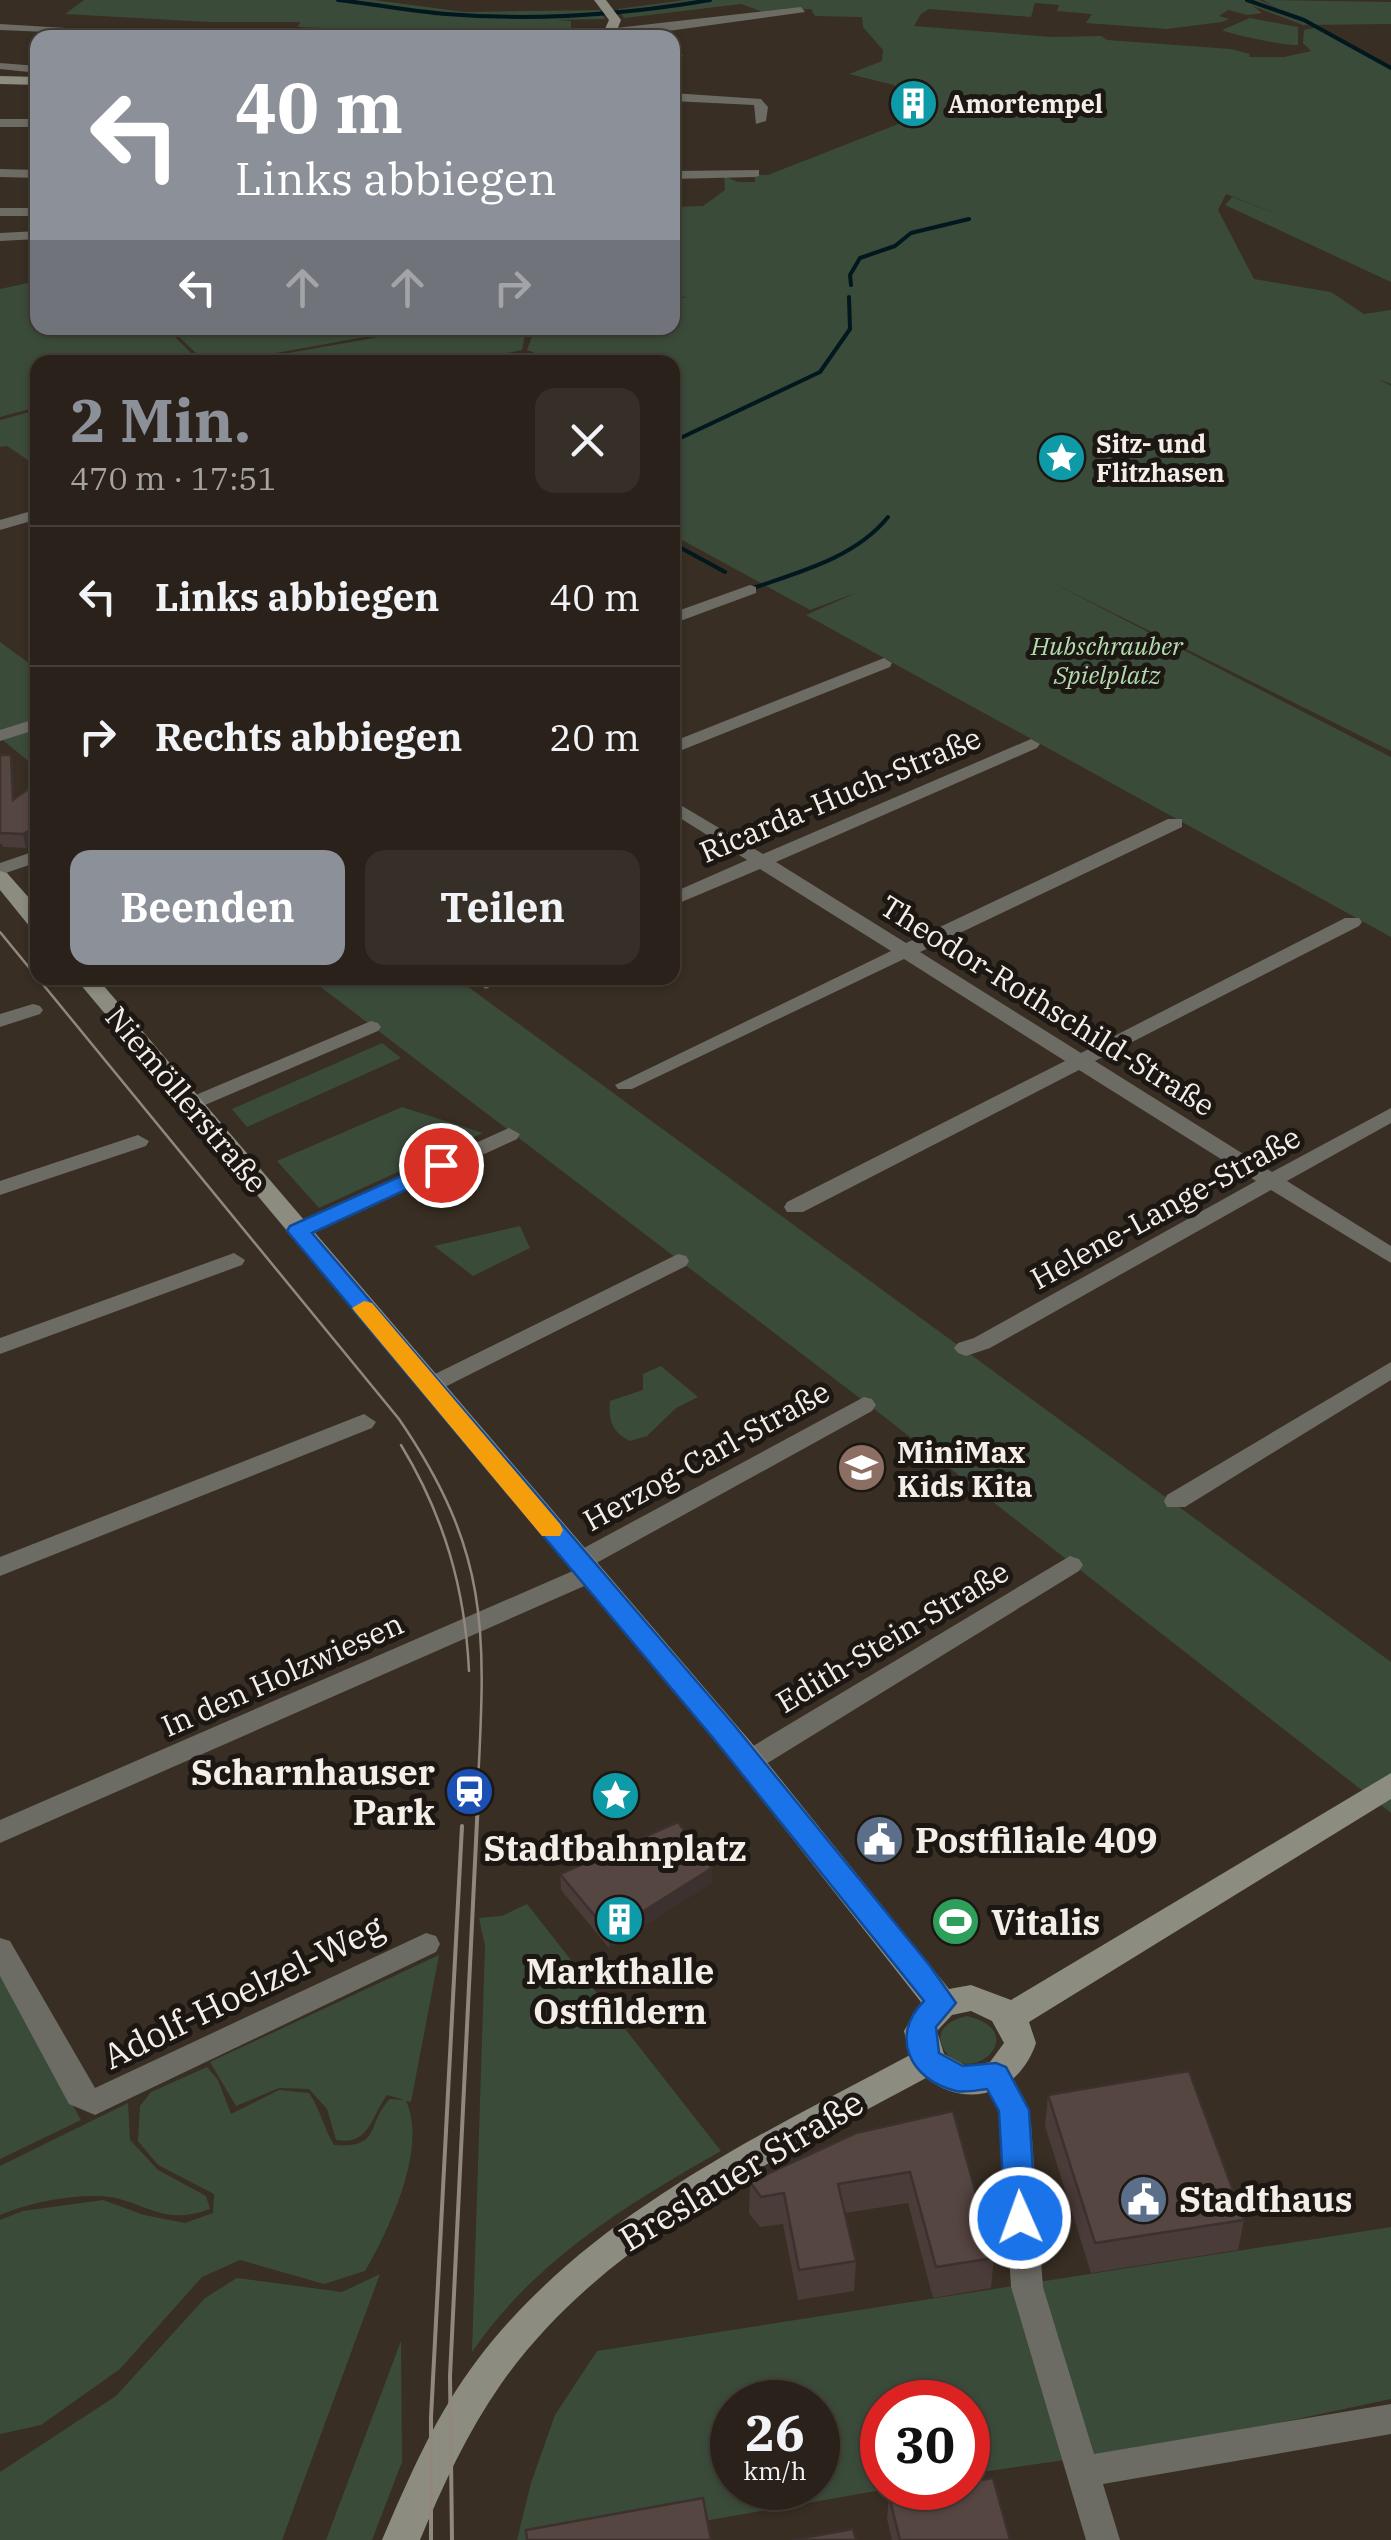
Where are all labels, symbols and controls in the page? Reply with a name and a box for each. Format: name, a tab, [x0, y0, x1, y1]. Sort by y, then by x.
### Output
text: 40 m	[235, 61, 403, 152]
icon: left	[70, 70, 200, 200]
building icon: Amortempel	[887, 77, 939, 129]
place label: Amortempel	[948, 87, 1103, 120]
text: Links abbiegen	[235, 149, 557, 207]
icon: left	[170, 260, 225, 315]
icon: ahead	[275, 260, 330, 315]
icon: ahead	[380, 260, 435, 315]
icon: right	[485, 260, 540, 315]
text: 2 Min.	[70, 380, 251, 459]
button: close	[535, 388, 640, 493]
place label: Sitz- und Flitzhasen	[1096, 427, 1225, 489]
place icon: Sitz- und Flitzhasen	[1035, 431, 1087, 483]
text: 470 m · 17:51	[70, 457, 277, 499]
icon: left	[70, 569, 125, 624]
text: Links abbiegen	[155, 572, 439, 621]
text: 40 m	[549, 572, 640, 621]
park label: Hubschrauber Spielplatz	[1030, 629, 1184, 691]
icon: right	[70, 709, 125, 764]
text: Rechts abbiegen	[155, 712, 462, 761]
text: 20 m	[549, 712, 640, 761]
street label: Ricarda-Huch-Straße	[693, 717, 987, 871]
button: Beenden	[70, 850, 345, 965]
button: Teilen	[365, 850, 640, 965]
street label: Theodor-Rothschild-Straße	[873, 886, 1223, 1124]
street label: Niemöllerstraße	[98, 998, 276, 1200]
street label: Helene-Lange-Straße	[1023, 1117, 1307, 1297]
pin	[399, 1123, 484, 1208]
icon: arrive	[414, 1138, 469, 1193]
street label: Herzog-Carl-Straße	[576, 1371, 836, 1539]
place label: MiniMax Kids Kita	[897, 1432, 1033, 1505]
school or university icon: MiniMax Kids Kita	[836, 1442, 888, 1494]
street label: Edith-Stein-Straße	[769, 1551, 1015, 1721]
street label: In den Holzwiesen	[155, 1603, 409, 1745]
place label: Scharnhauser Park	[191, 1749, 435, 1835]
station icon: Scharnhauser Park	[444, 1766, 496, 1818]
place icon: Stadtbahnplatz	[589, 1770, 641, 1822]
public building icon: Postfiliale 409	[854, 1814, 906, 1866]
place label: Postfiliale 409	[915, 1817, 1157, 1863]
place label: Stadtbahnplatz	[483, 1825, 747, 1871]
building icon: Markthalle Ostfildern	[594, 1893, 646, 1945]
sports icon: Vitalis	[930, 1896, 982, 1948]
place label: Vitalis	[991, 1899, 1100, 1945]
street label: Adolf-Hoelzel-Weg	[95, 1903, 391, 2079]
place label: Markthalle Ostfildern	[526, 1948, 714, 2034]
street label: Breslauer Straße	[610, 2079, 872, 2261]
position arrow	[968, 2166, 1072, 2270]
public building icon: Stadthaus	[1118, 2173, 1170, 2225]
place label: Stadthaus	[1179, 2176, 1352, 2222]
speed limit sign: 30	[860, 2380, 990, 2510]
text: 26	[745, 2400, 805, 2465]
text: km/h	[743, 2454, 807, 2487]

